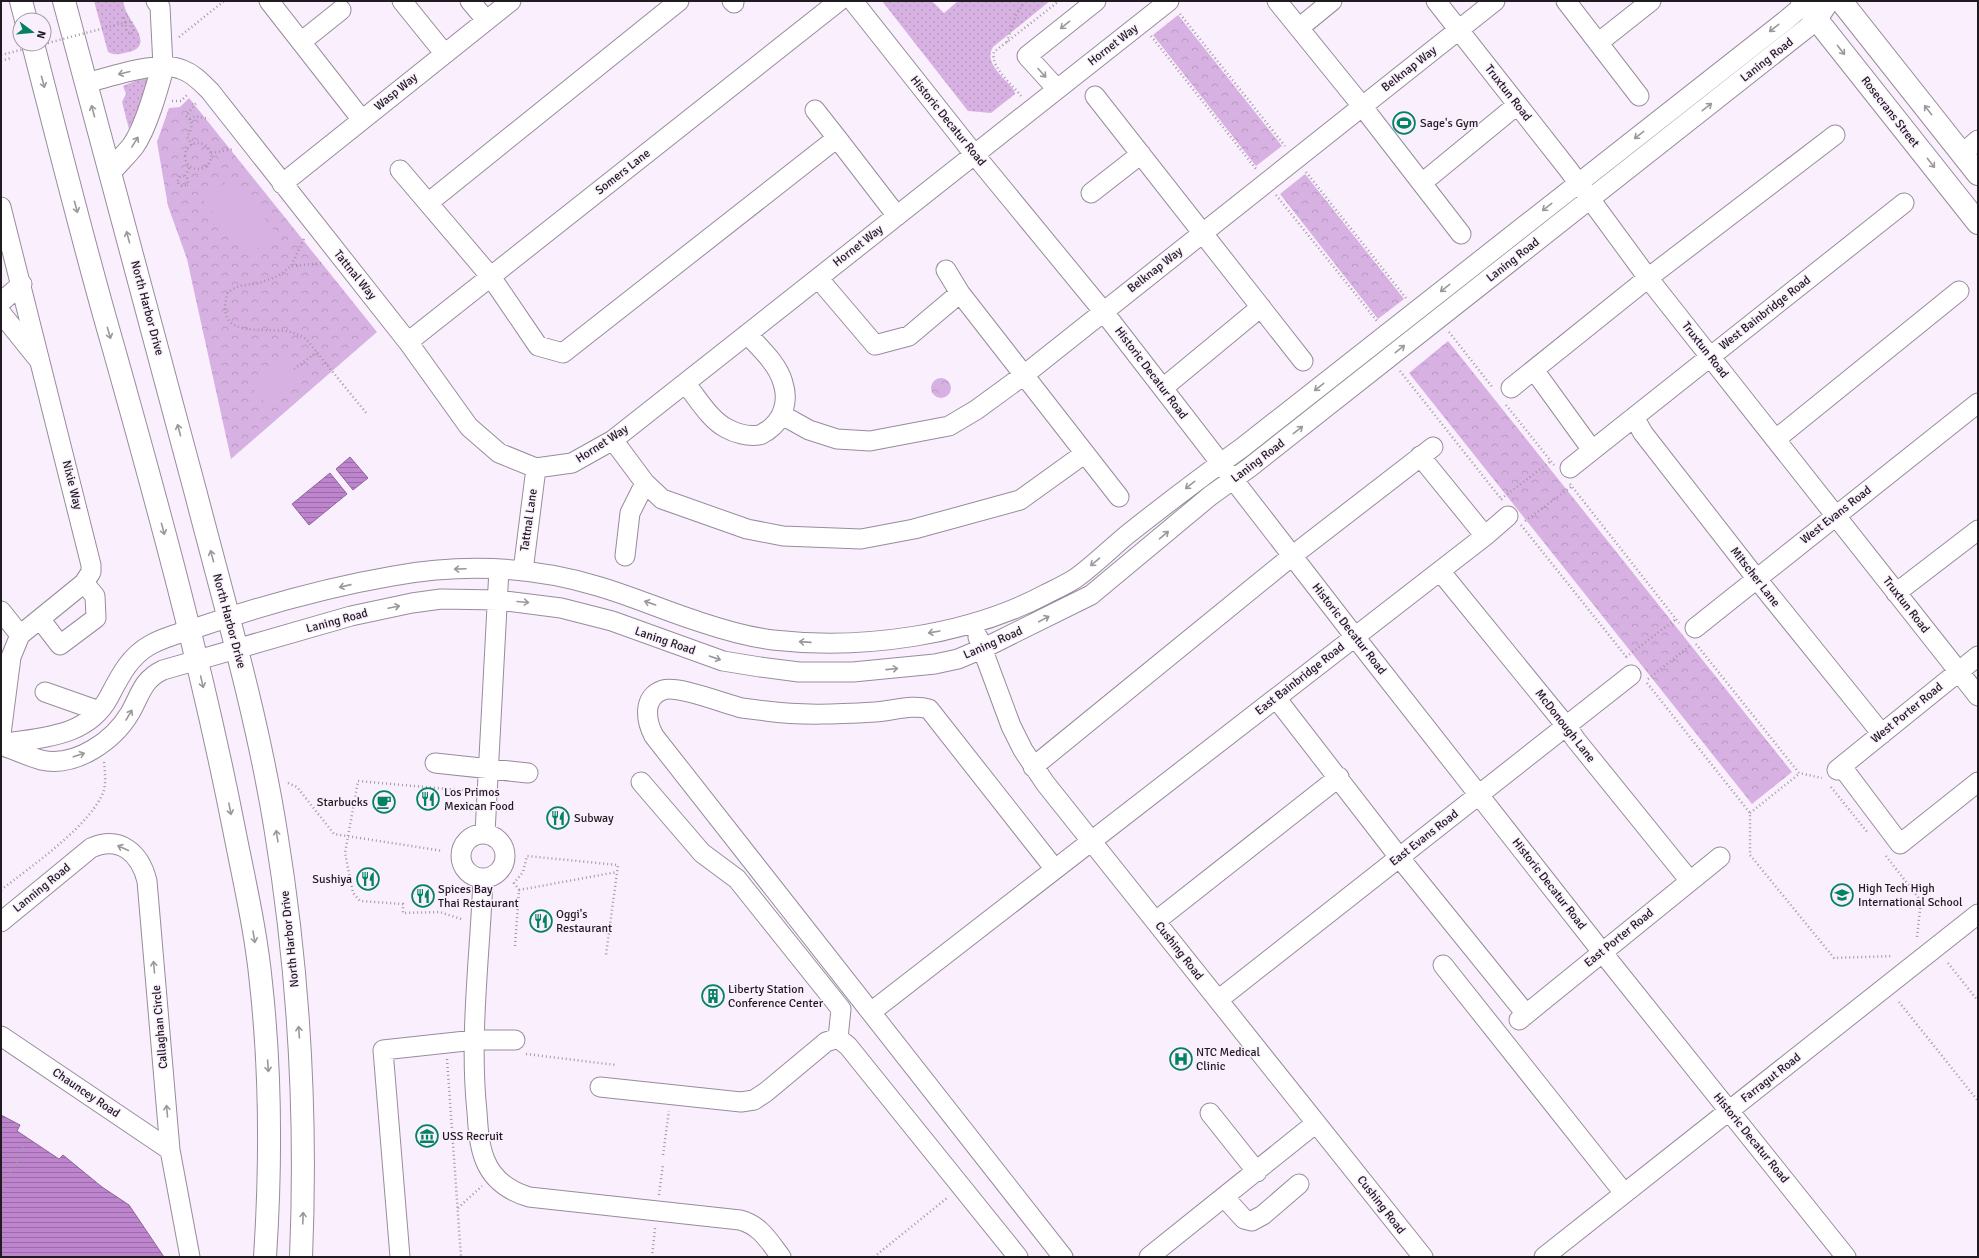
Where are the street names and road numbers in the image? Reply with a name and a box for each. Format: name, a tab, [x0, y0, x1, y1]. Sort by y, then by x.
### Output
street label: Hornet Way	[1085, 21, 1141, 69]
street label: Laning Road	[1737, 35, 1797, 85]
street label: Belknap Way	[1378, 43, 1440, 95]
street label: Truxtun Road	[1481, 62, 1535, 124]
street label: Wasp Way	[371, 70, 421, 114]
street label: Historic Decatur Road	[907, 73, 989, 169]
street label: Rosecrans Street	[1858, 73, 1922, 151]
street label: Somers Lane	[593, 146, 653, 198]
street label: Hornet Way	[830, 222, 886, 270]
street label: Laning Road	[1483, 235, 1543, 285]
street label: Belknap Way	[1124, 244, 1186, 296]
street label: Tattnal Way	[330, 247, 380, 303]
street label: North Harbor Drive	[127, 259, 167, 357]
street label: West Bainbridge Road	[1716, 273, 1814, 353]
street label: Truxtun Road	[1678, 319, 1732, 381]
street label: Historic Decatur Road	[1111, 324, 1191, 422]
street label: Hornet Way	[573, 421, 631, 466]
street label: Laning Road	[1228, 436, 1288, 486]
street label: Nixie Way	[59, 459, 85, 511]
street label: West Evans Road	[1797, 483, 1875, 547]
street label: Tattnal Lane	[517, 488, 541, 552]
street label: Mitscher Lane	[1727, 544, 1783, 610]
street label: North Harbor Drive	[209, 572, 249, 670]
street label: Truxtun Road	[1879, 574, 1933, 636]
street label: Historic Decatur Road	[1309, 580, 1389, 678]
street label: Laning Road	[305, 606, 369, 636]
street label: Laning Road	[961, 623, 1025, 663]
street label: Laning Road	[633, 624, 697, 658]
street label: East Bainbridge Road	[1252, 639, 1348, 719]
street label: West Porter Road	[1868, 679, 1946, 747]
street label: McDonough Lane	[1532, 686, 1598, 766]
street label: East Evans Road	[1387, 806, 1461, 870]
street label: Historic Decatur Road	[1509, 835, 1589, 933]
street label: Lanning Road	[10, 860, 74, 916]
street label: North Harbor Drive	[277, 890, 303, 988]
street label: East Porter Road	[1581, 905, 1657, 971]
street label: Cushing Road	[1152, 919, 1206, 983]
street label: Callaghan Circle	[149, 984, 171, 1070]
street label: Farragut Road	[1738, 1050, 1804, 1106]
street label: Chauncey Road	[49, 1065, 123, 1121]
street label: Historic Decatur Road	[1710, 1090, 1792, 1186]
street label: Cushing Road	[1354, 1173, 1408, 1237]

